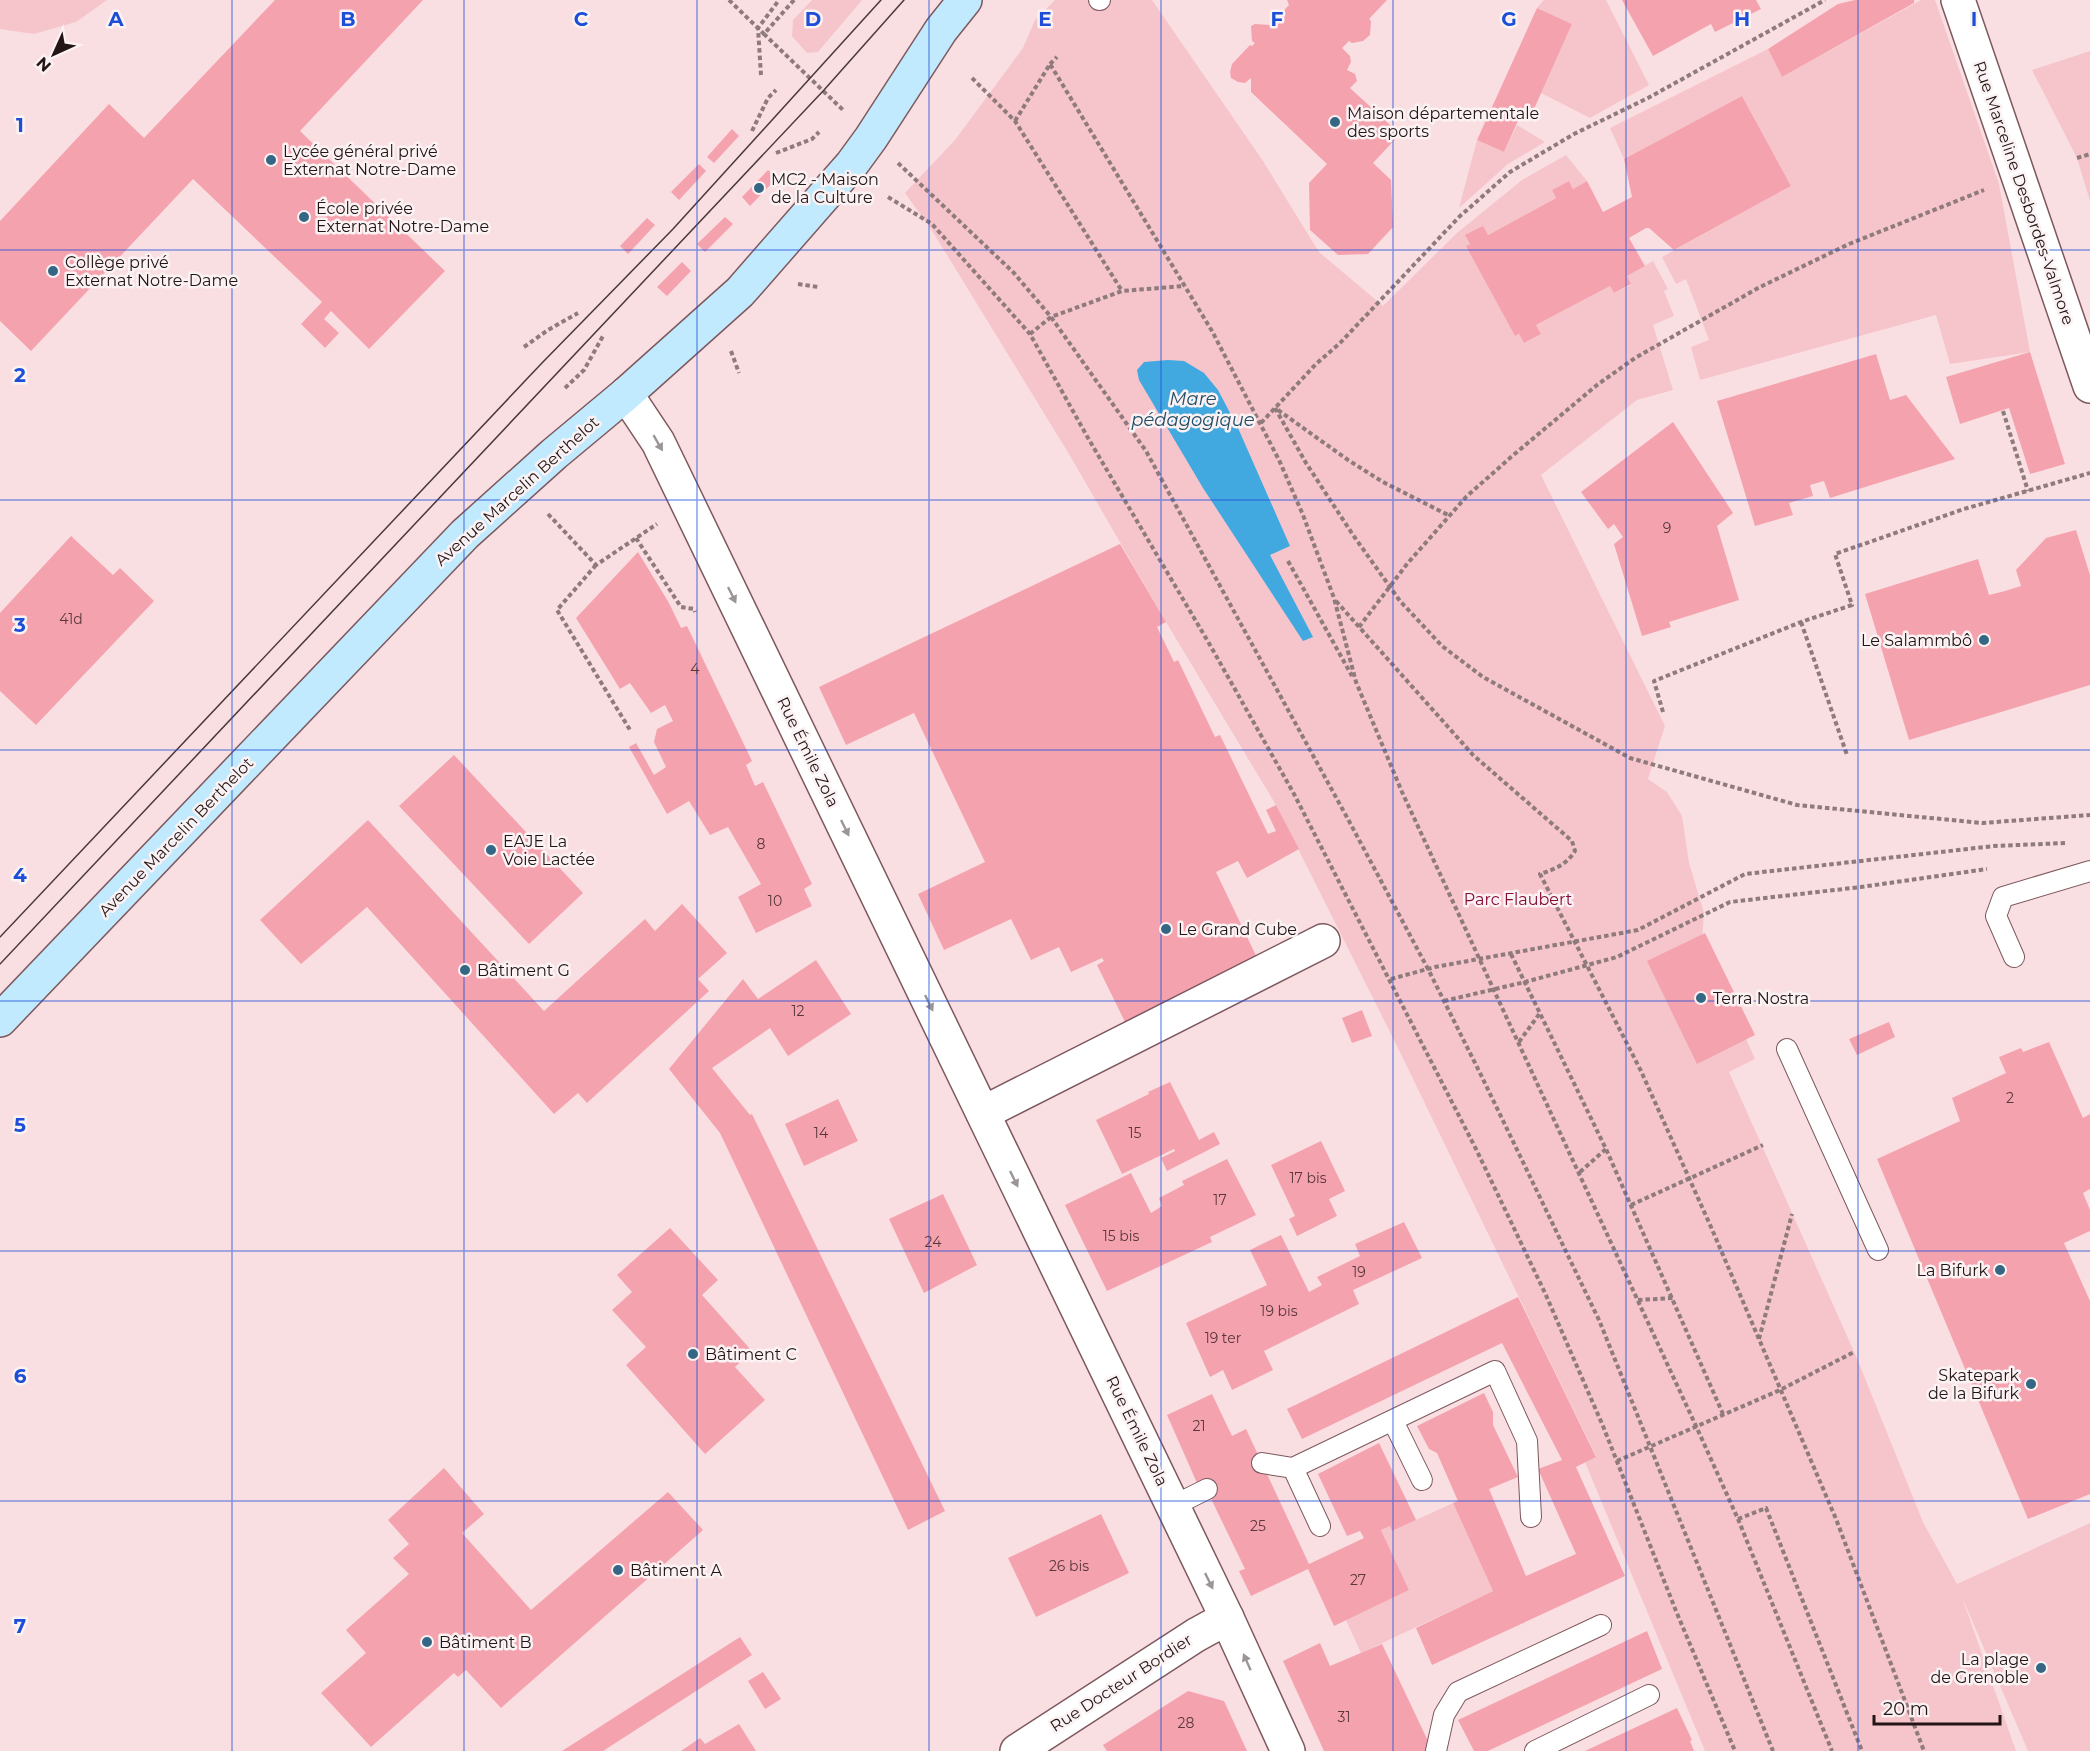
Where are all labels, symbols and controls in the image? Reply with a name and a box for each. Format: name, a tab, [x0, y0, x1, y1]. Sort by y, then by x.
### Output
text: A	[107, 7, 124, 31]
text: B	[340, 7, 356, 31]
text: C	[574, 7, 589, 31]
text: D	[805, 7, 821, 31]
text: E	[1038, 7, 1052, 31]
text: F	[1271, 7, 1284, 31]
text: G	[1501, 7, 1517, 31]
text: H	[1734, 7, 1750, 31]
text: I	[1971, 7, 1977, 31]
north arrow	[24, 24, 84, 84]
text: N	[32, 53, 55, 76]
street label: Rue Marceline Desbordes-Valmore	[1970, 59, 2078, 327]
place label: Maison départementale des sports	[1347, 104, 1539, 141]
text: 1	[16, 113, 24, 137]
marker: Maison départementale des sports	[1328, 115, 1342, 129]
place label: Lycée général privé Externat Notre-Dame	[283, 142, 456, 179]
marker: Lycée général privé Externat Notre-Dame	[264, 153, 278, 167]
place label: MC2 - Maison de la Culture	[771, 170, 879, 207]
marker: MC2 - Maison de la Culture	[752, 181, 766, 195]
place label: École privée Externat Notre-Dame	[316, 199, 489, 236]
marker: École privée Externat Notre-Dame	[297, 210, 311, 224]
place label: Collège privé Externat Notre-Dame	[65, 253, 238, 290]
marker: Collège privé Externat Notre-Dame	[46, 264, 60, 278]
text: 2	[14, 363, 26, 387]
water label: Mare pédagogique	[1131, 388, 1255, 431]
street label: Avenue Marcelin Berthelot	[431, 412, 603, 570]
one-way arrow	[653, 435, 663, 452]
house number: 9	[1663, 519, 1671, 537]
one-way arrow	[728, 587, 737, 604]
house number: 41d	[59, 610, 83, 628]
text: 3	[13, 613, 26, 637]
place label: Le Salammbô	[1861, 631, 1972, 650]
marker: Le Salammbô	[1977, 633, 1991, 647]
house number: 4	[690, 660, 700, 678]
street label: Rue Émile Zola	[773, 694, 843, 810]
street label: Avenue Marcelin Berthelot	[95, 753, 257, 921]
one-way arrow	[840, 819, 849, 836]
place label: EAJE La Voie Lactée	[503, 832, 595, 869]
house number: 8	[757, 835, 766, 853]
marker: EAJE La Voie Lactée	[484, 843, 498, 857]
text: 4	[13, 863, 27, 887]
park label: Parc Flaubert	[1464, 890, 1573, 909]
house number: 10	[768, 892, 782, 910]
place label: Le Grand Cube	[1178, 920, 1297, 939]
marker: Le Grand Cube	[1159, 922, 1173, 936]
place label: Bâtiment G	[477, 961, 570, 980]
marker: Bâtiment G	[458, 963, 472, 977]
place label: Terra Nostra	[1713, 989, 1809, 1008]
marker: Terra Nostra	[1694, 991, 1708, 1005]
one-way arrow	[925, 995, 934, 1012]
house number: 12	[791, 1002, 805, 1020]
house number: 2	[2006, 1089, 2014, 1107]
text: 5	[14, 1113, 26, 1137]
house number: 14	[814, 1124, 829, 1142]
house number: 15	[1129, 1124, 1142, 1142]
house number: 17 bis	[1289, 1169, 1327, 1187]
one-way arrow	[1010, 1170, 1019, 1187]
house number: 17	[1213, 1191, 1227, 1209]
house number: 15 bis	[1103, 1227, 1140, 1245]
house number: 24	[925, 1233, 942, 1251]
place label: La Bifurk	[1917, 1261, 1988, 1280]
house number: 19	[1352, 1263, 1366, 1281]
marker: La Bifurk	[1993, 1263, 2007, 1277]
house number: 19 bis	[1260, 1302, 1298, 1320]
house number: 19 ter	[1205, 1329, 1242, 1347]
place label: Bâtiment C	[705, 1345, 797, 1364]
marker: Bâtiment C	[686, 1347, 700, 1361]
text: 6	[14, 1364, 27, 1388]
place label: Skatepark de la Bifurk	[1928, 1366, 2019, 1403]
street label: Rue Émile Zola	[1102, 1373, 1172, 1489]
marker: Skatepark de la Bifurk	[2024, 1377, 2038, 1391]
house number: 21	[1192, 1417, 1206, 1435]
house number: 25	[1250, 1517, 1266, 1535]
house number: 26 bis	[1049, 1557, 1089, 1575]
place label: Bâtiment A	[630, 1561, 722, 1580]
marker: Bâtiment A	[611, 1563, 625, 1577]
house number: 27	[1350, 1571, 1366, 1589]
one-way arrow	[1204, 1573, 1214, 1590]
text: 7	[14, 1614, 26, 1638]
street label: Rue Docteur Bordier	[1047, 1630, 1195, 1736]
place label: Bâtiment B	[439, 1633, 532, 1652]
marker: Bâtiment B	[420, 1635, 434, 1649]
place label: La plage de Grenoble	[1930, 1650, 2029, 1687]
one-way arrow	[1242, 1653, 1251, 1671]
marker: La plage de Grenoble	[2034, 1661, 2048, 1675]
scale bar	[1874, 1688, 2000, 1726]
text: 20 m	[1883, 1698, 1929, 1720]
house number: 31	[1338, 1708, 1350, 1726]
house number: 28	[1178, 1714, 1195, 1732]

